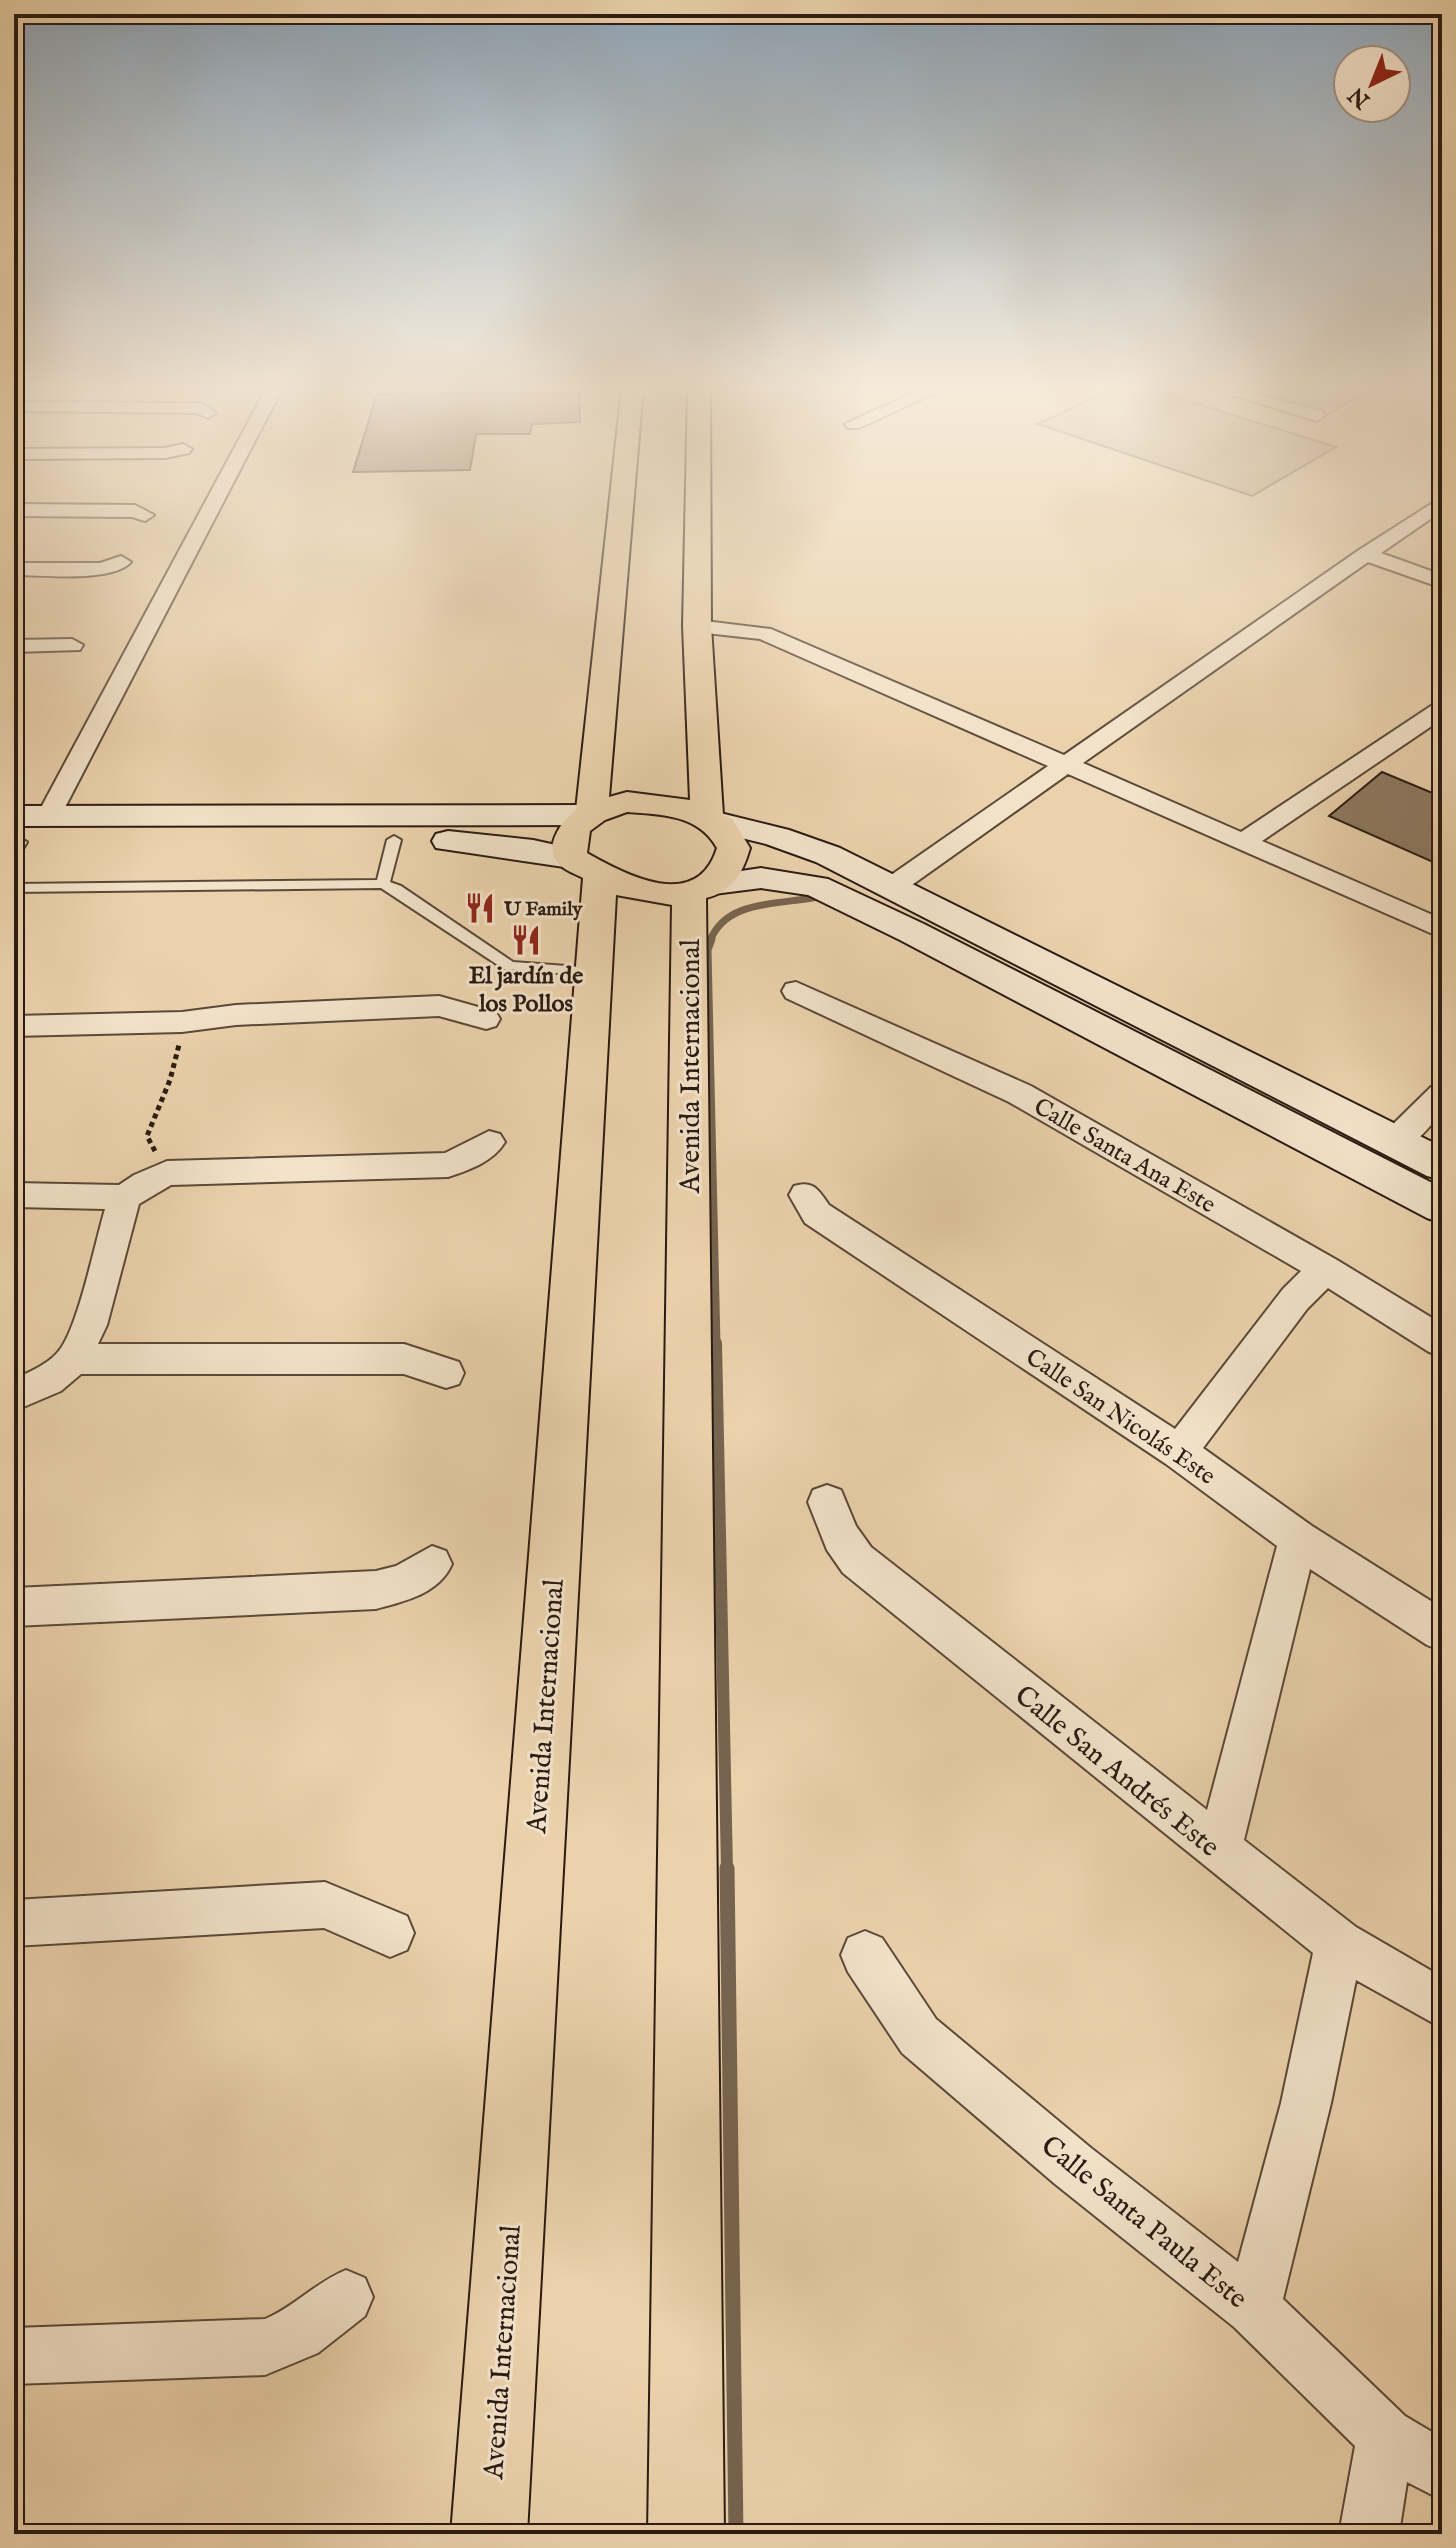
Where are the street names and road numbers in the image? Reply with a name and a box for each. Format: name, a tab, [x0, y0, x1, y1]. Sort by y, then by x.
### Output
street label: Avenida Internacional	[674, 938, 709, 1194]
street label: Calle Santa Ana Este	[1028, 1092, 1221, 1221]
street label: Calle San Nicolás Este	[1019, 1342, 1221, 1492]
street label: Avenida Internacional	[520, 1578, 573, 1835]
street label: Calle San Andrés Este	[1007, 1679, 1226, 1865]
street label: Calle Santa Paula Este	[1033, 2129, 1254, 2317]
street label: Avenida Internacional	[477, 2224, 530, 2481]

